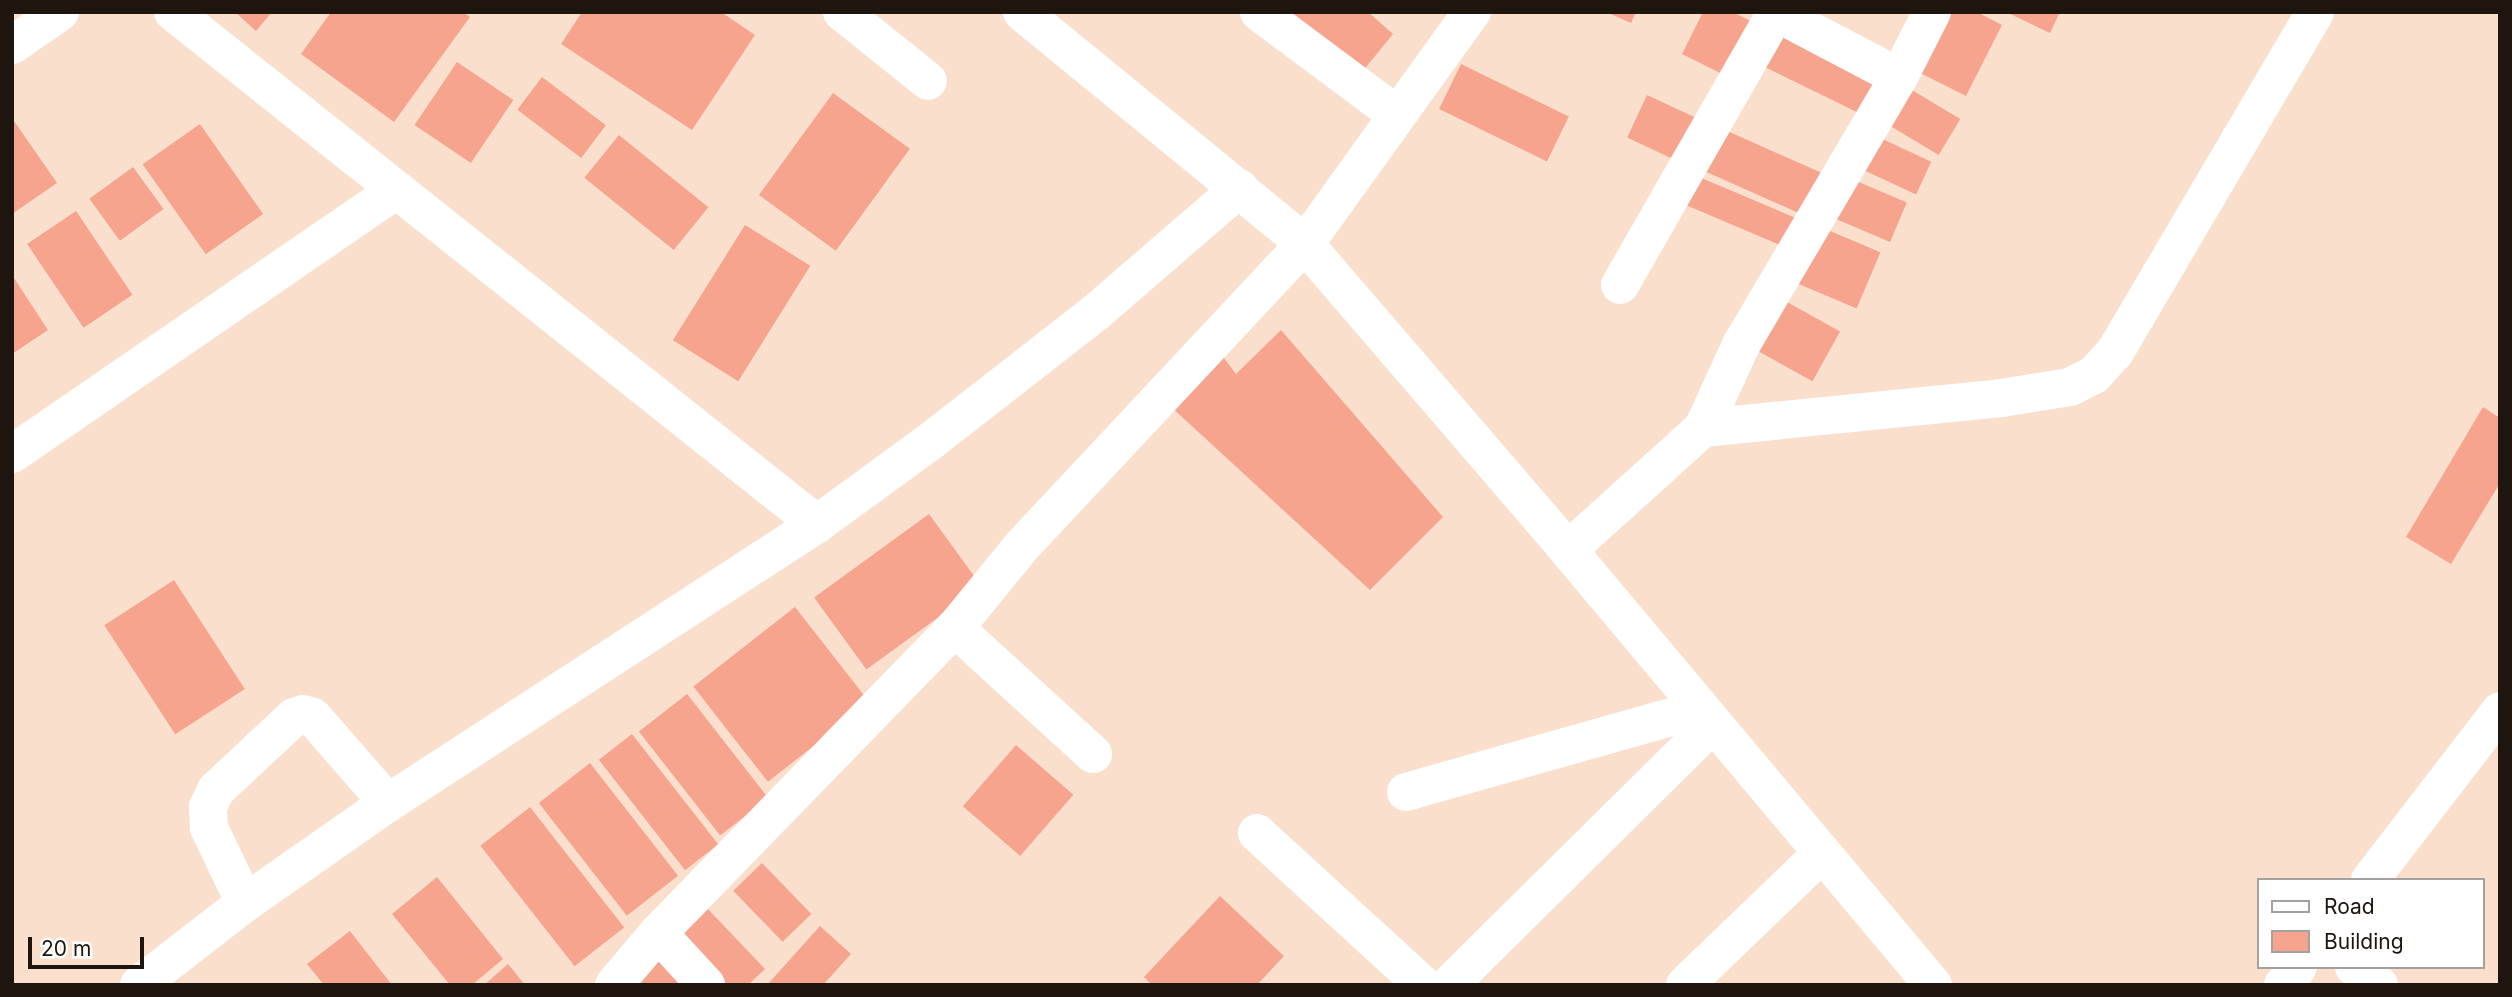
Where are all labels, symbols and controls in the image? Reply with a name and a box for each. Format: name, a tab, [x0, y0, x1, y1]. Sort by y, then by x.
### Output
legend	[2256, 878, 2484, 969]
text: Road	[2324, 894, 2375, 919]
scale bar	[32, 923, 147, 967]
text: Building	[2324, 929, 2404, 954]
text: 20 m	[41, 936, 91, 961]

